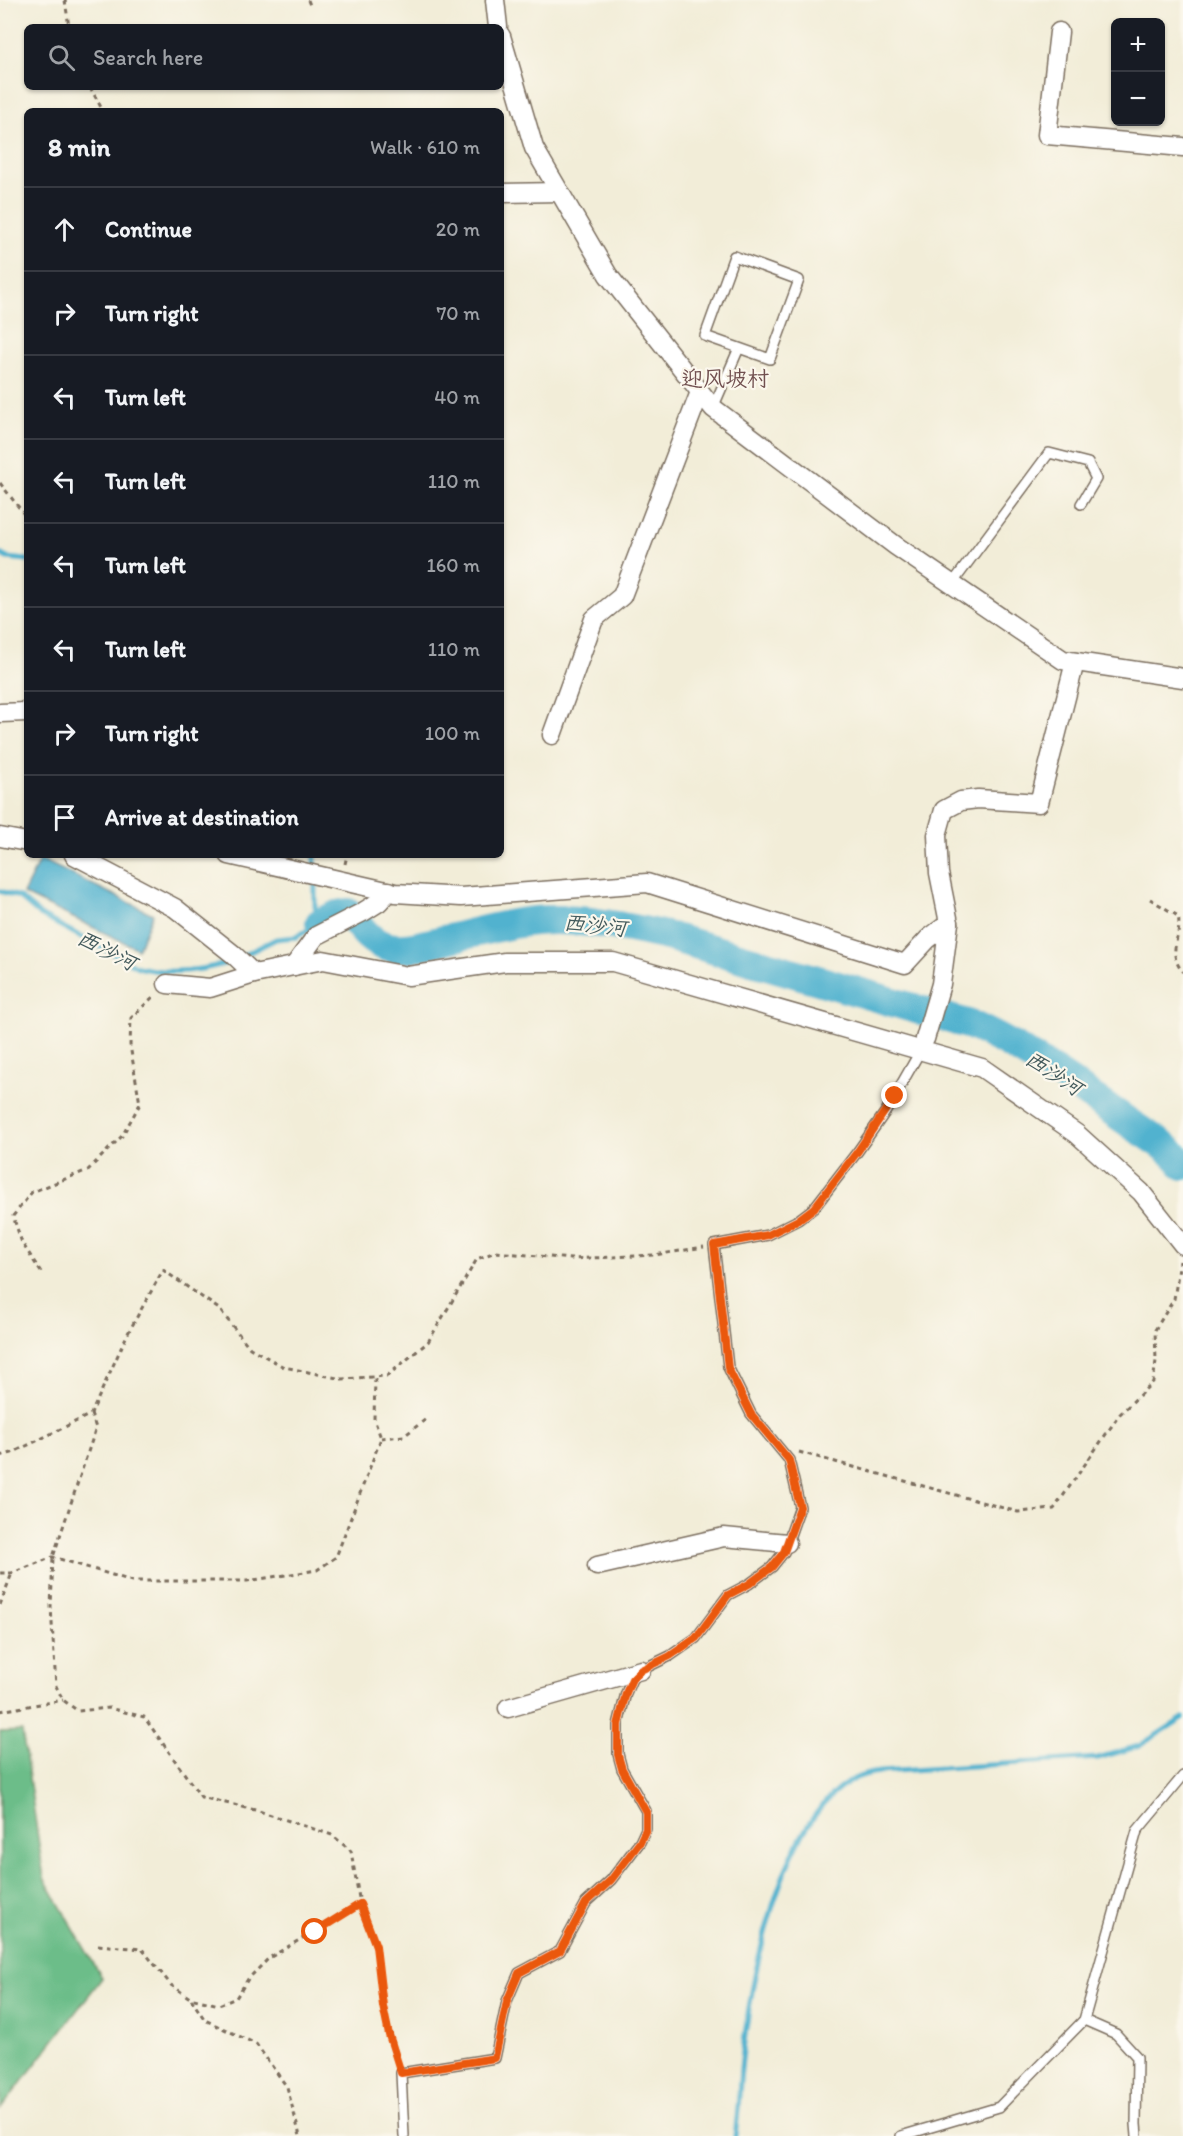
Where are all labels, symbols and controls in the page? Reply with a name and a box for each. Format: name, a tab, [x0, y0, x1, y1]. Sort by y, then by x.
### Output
map controls	[1111, 18, 1165, 126]
button: +	[1111, 18, 1165, 72]
search box	[24, 24, 504, 90]
icon: search	[45, 41, 78, 74]
text: Search here	[93, 44, 203, 71]
button: −	[1111, 72, 1165, 126]
text: 8 min	[48, 131, 110, 163]
text: Walk · 610 m	[370, 135, 480, 159]
icon: ahead	[48, 213, 81, 246]
text: Continue	[105, 216, 192, 243]
text: 20 m	[436, 217, 480, 241]
icon: right	[48, 297, 81, 330]
text: Turn right	[105, 300, 199, 327]
text: 70 m	[436, 301, 480, 325]
district label: 迎风坡村	[681, 365, 769, 392]
icon: left	[48, 381, 81, 414]
text: Turn left	[105, 384, 186, 411]
text: 40 m	[434, 385, 480, 409]
icon: left	[48, 465, 81, 498]
text: Turn left	[105, 468, 186, 495]
text: 110 m	[428, 469, 480, 493]
icon: left	[48, 549, 81, 582]
text: Turn left	[105, 552, 186, 579]
text: 160 m	[427, 553, 480, 577]
icon: left	[48, 633, 81, 666]
text: Turn left	[105, 636, 186, 663]
text: 110 m	[428, 637, 480, 661]
icon: right	[48, 717, 81, 750]
text: Turn right	[105, 720, 199, 747]
text: 100 m	[425, 721, 480, 745]
icon: arrive	[48, 801, 81, 834]
text: Arrive at destination	[105, 804, 299, 831]
water label: 西沙河	[562, 909, 631, 941]
water label: 西沙河	[73, 925, 143, 977]
water label: 西沙河	[1021, 1045, 1090, 1102]
route end	[881, 1082, 907, 1108]
route start	[301, 1918, 327, 1944]

